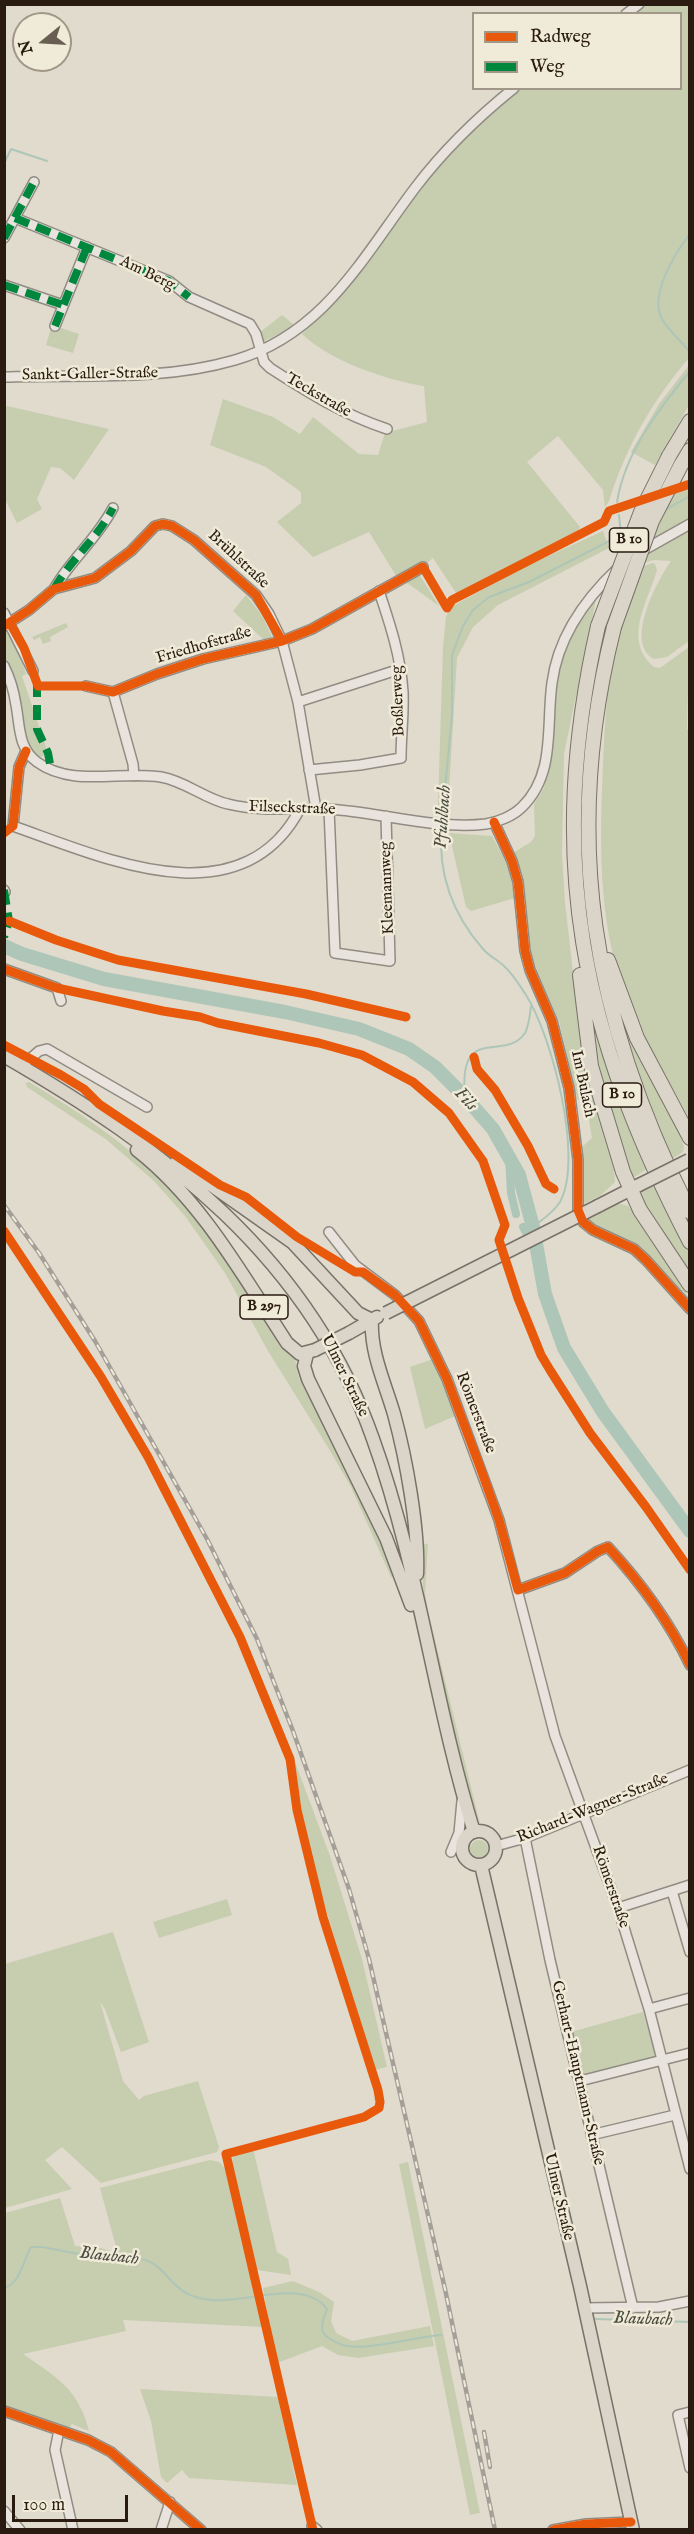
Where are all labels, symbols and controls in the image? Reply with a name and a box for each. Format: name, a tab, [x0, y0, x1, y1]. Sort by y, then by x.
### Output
north arrow	[12, 12, 72, 72]
legend	[472, 12, 682, 90]
text: Radweg	[530, 26, 591, 49]
text: N	[15, 37, 38, 57]
text: Weg	[530, 56, 564, 79]
street label: Am Berg	[116, 252, 178, 296]
street label: Sankt-Galler-Straße	[22, 364, 158, 386]
street label: Teckstraße	[282, 370, 354, 422]
street label: Brühlstraße	[203, 527, 273, 593]
road number: B 10	[610, 528, 648, 552]
street label: Friedhofstraße	[154, 623, 254, 669]
street label: Boßlerweg	[388, 665, 410, 737]
water label: Pfuhlbach	[431, 784, 457, 850]
street label: Filseckstraße	[248, 798, 336, 820]
street label: Kleemannweg	[377, 841, 399, 935]
street label: Im Bulach	[566, 1049, 598, 1119]
road number: B 10	[602, 1083, 642, 1107]
water label: Fils	[449, 1084, 481, 1116]
road number: B 297	[240, 1295, 288, 1319]
street label: Ulmer Straße	[316, 1332, 372, 1420]
street label: Römerstraße	[451, 1370, 499, 1456]
street label: Richard-Wagner-Straße	[515, 1770, 671, 1848]
street label: Römerstraße	[587, 1843, 633, 1931]
street label: Gerhart-Hauptmann-Straße	[546, 1979, 608, 2167]
street label: Ulmer Straße	[539, 2151, 577, 2243]
water label: Blaubach	[78, 2243, 140, 2271]
water label: Blaubach	[613, 2308, 673, 2332]
scale bar	[15, 2483, 130, 2521]
text: 100 m	[23, 2494, 65, 2517]

